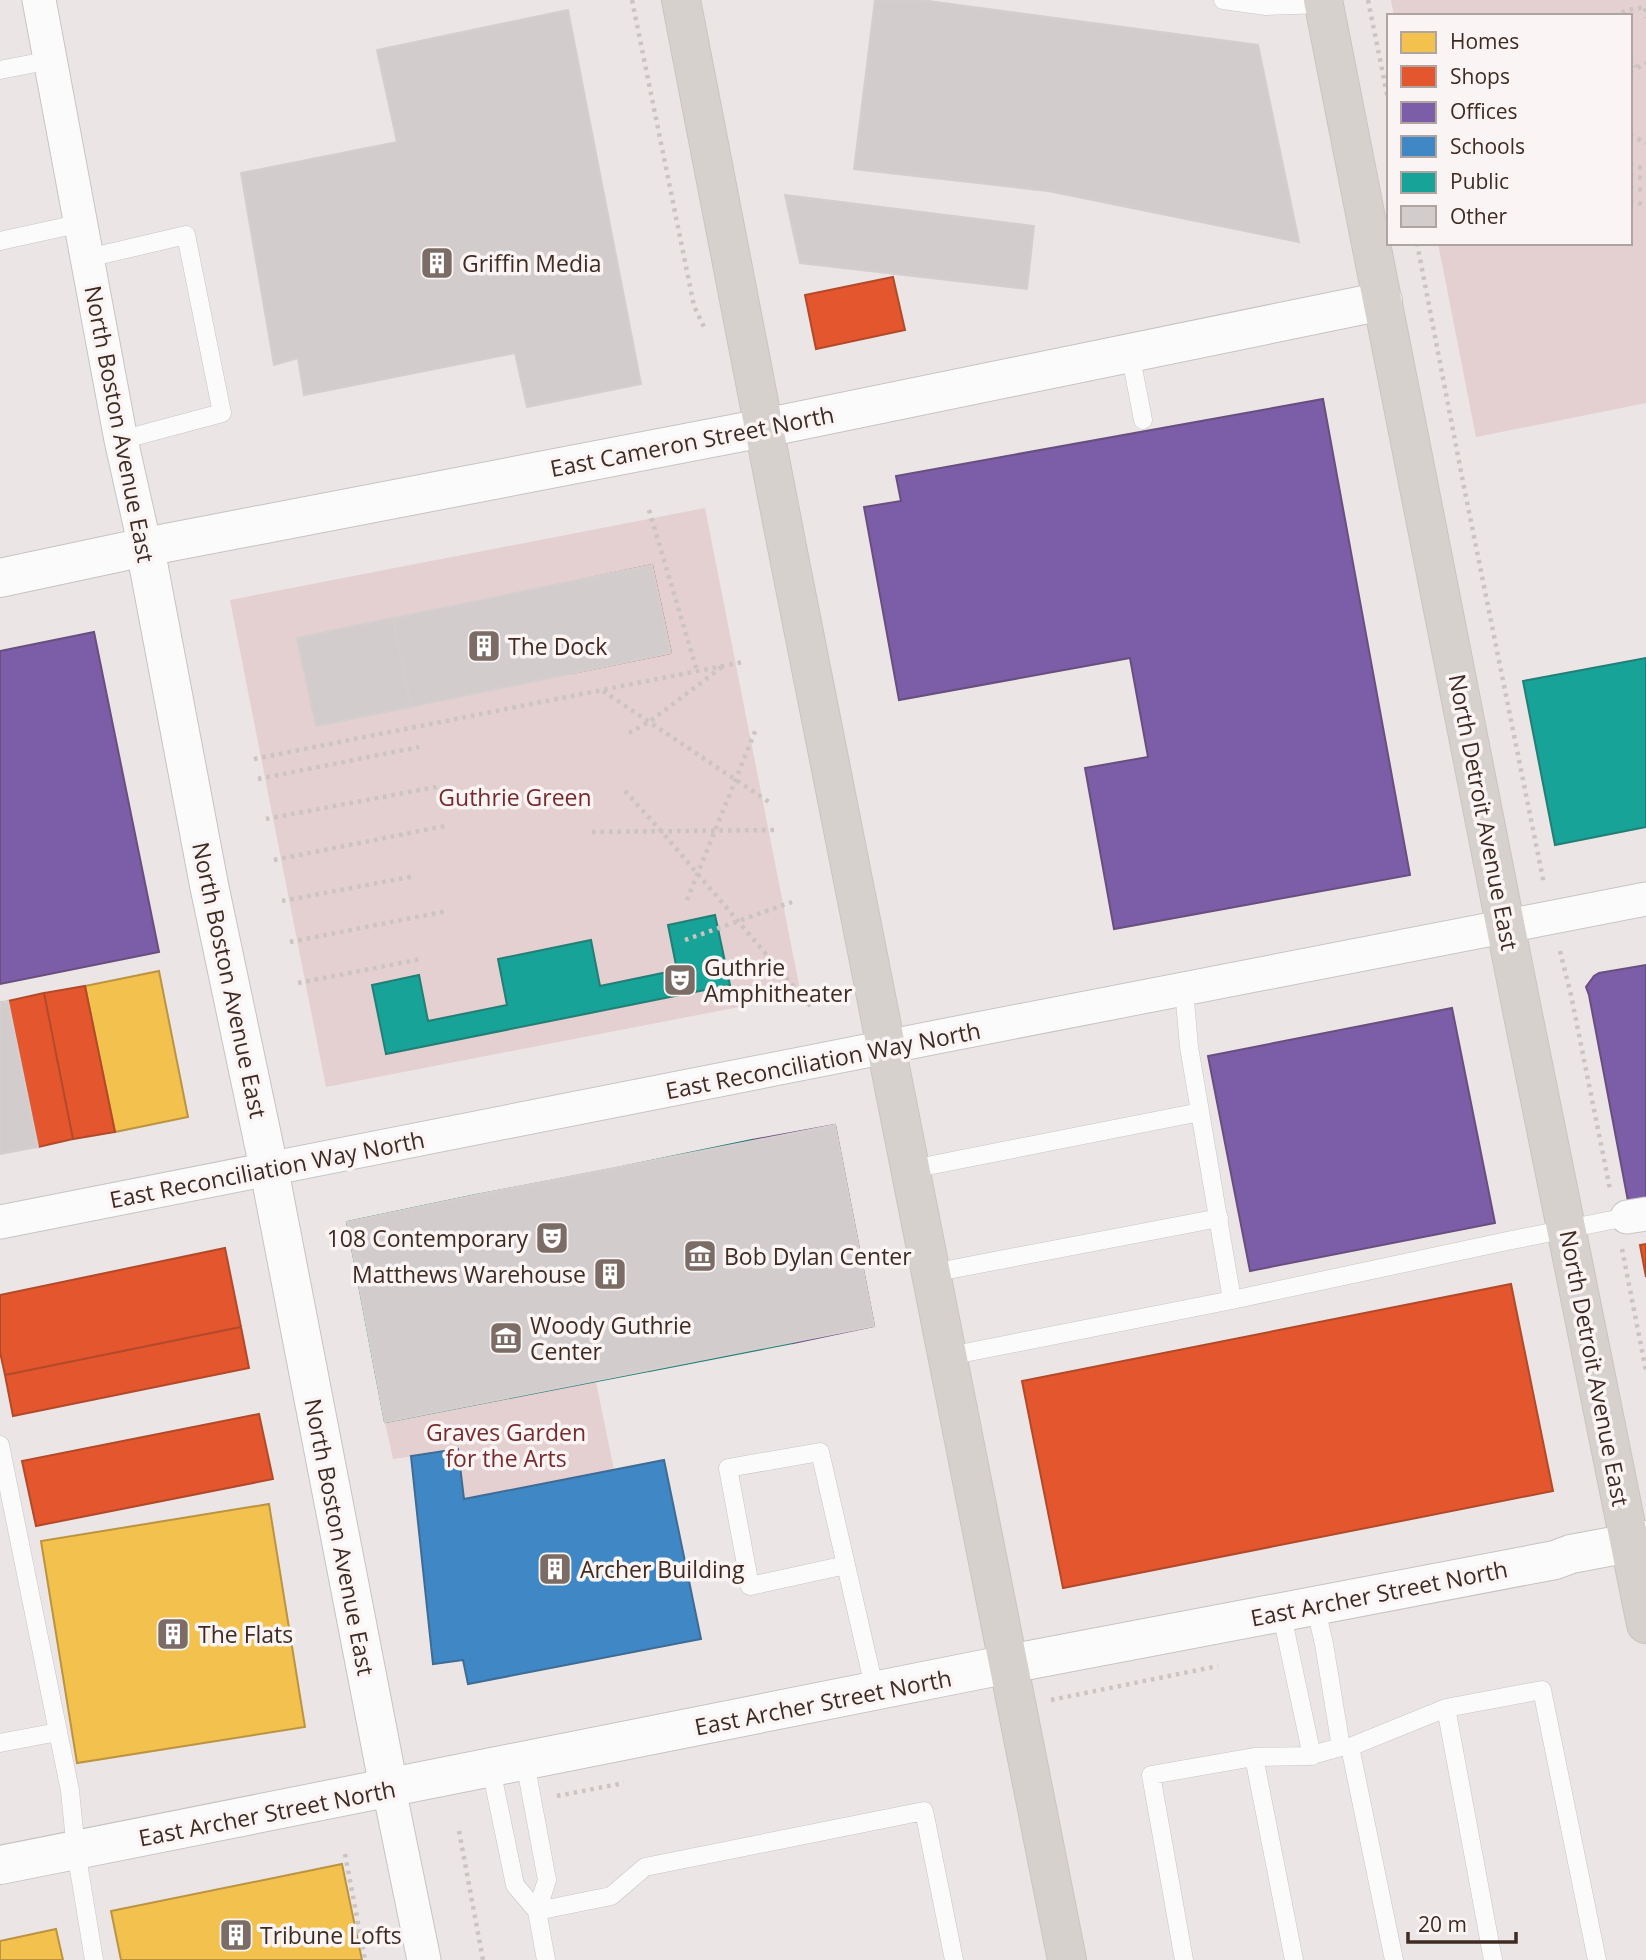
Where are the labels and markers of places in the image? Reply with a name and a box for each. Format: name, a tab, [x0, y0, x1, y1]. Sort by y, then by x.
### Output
building icon: Griffin Media	[418, 244, 456, 282]
place label: Griffin Media	[462, 247, 602, 279]
building icon: The Dock	[465, 627, 503, 665]
place label: The Dock	[508, 630, 607, 662]
place label: Guthrie Amphitheater	[704, 951, 853, 1009]
theatre icon: Guthrie Amphitheater	[661, 961, 699, 999]
theatre icon: 108 Contemporary	[533, 1219, 571, 1257]
place label: 108 Contemporary	[327, 1222, 528, 1254]
museum icon: Bob Dylan Center	[681, 1237, 719, 1275]
place label: Bob Dylan Center	[724, 1240, 912, 1272]
building icon: Matthews Warehouse	[591, 1255, 629, 1293]
place label: Matthews Warehouse	[352, 1258, 586, 1290]
place label: Woody Guthrie Center	[530, 1309, 692, 1367]
museum icon: Woody Guthrie Center	[487, 1319, 525, 1357]
building icon: Archer Building	[536, 1550, 574, 1588]
place label: Archer Building	[580, 1553, 745, 1585]
building icon: The Flats	[154, 1615, 192, 1653]
place label: The Flats	[198, 1618, 293, 1650]
building icon: Tribune Lofts	[217, 1916, 255, 1954]
place label: Tribune Lofts	[260, 1919, 402, 1951]

